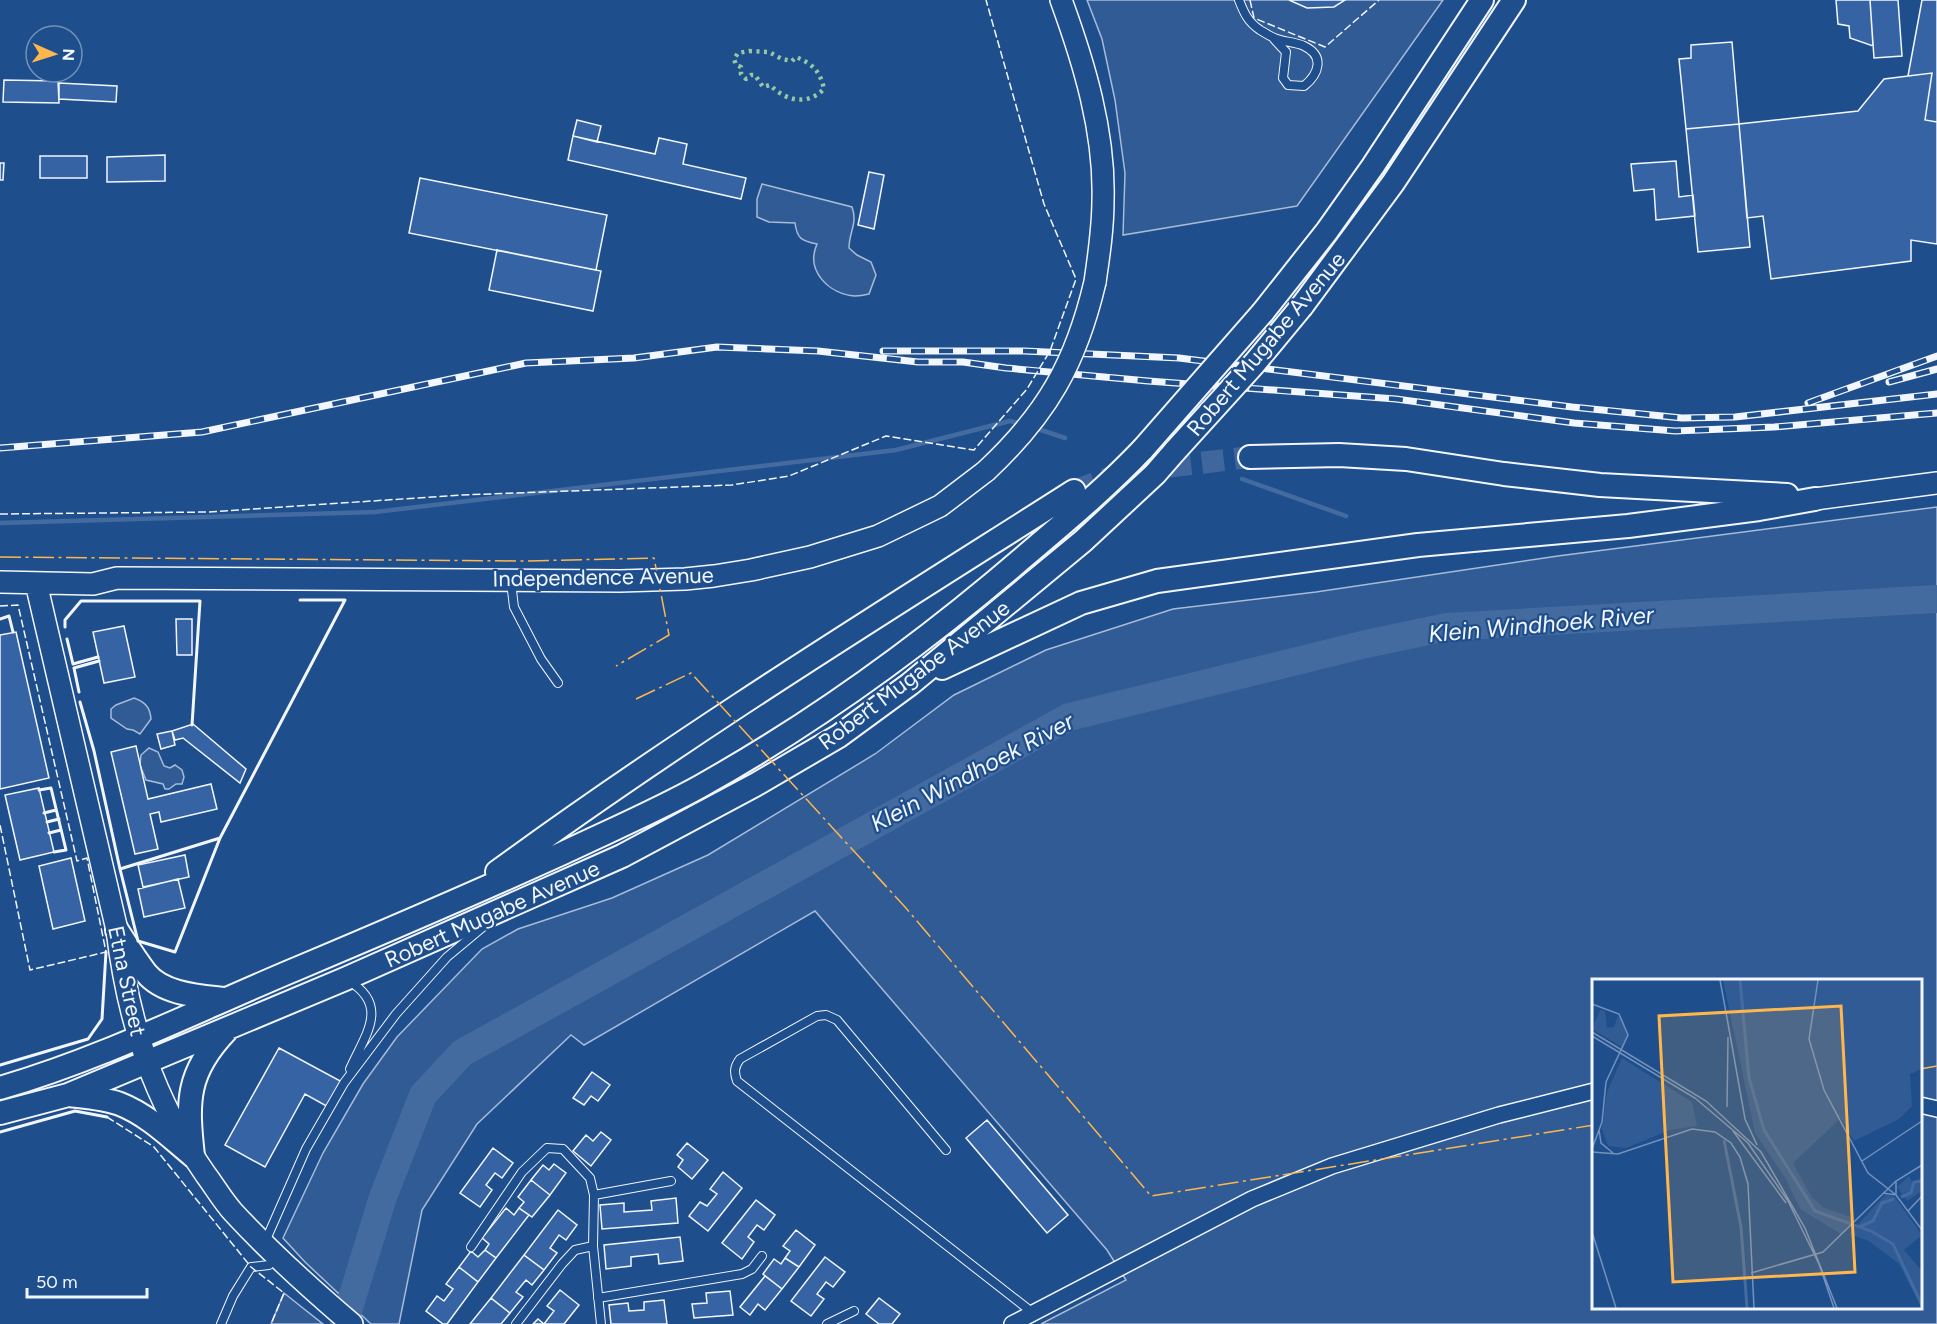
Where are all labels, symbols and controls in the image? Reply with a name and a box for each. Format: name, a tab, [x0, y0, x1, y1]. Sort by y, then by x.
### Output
north arrow	[24, 24, 84, 84]
text: N	[59, 48, 78, 61]
street label: Robert Mugabe Avenue	[1181, 246, 1351, 442]
street label: Independence Avenue	[492, 562, 714, 592]
street label: Robert Mugabe Avenue	[813, 594, 1015, 756]
water label: Klein Windhoek River	[1427, 600, 1656, 648]
water label: Klein Windhoek River	[865, 706, 1079, 838]
street label: Robert Mugabe Avenue	[380, 854, 604, 974]
street label: Etna Street	[102, 923, 152, 1039]
inset map	[1592, 979, 1922, 1309]
scale bar	[27, 1261, 147, 1299]
text: 50 m	[36, 1271, 78, 1293]

